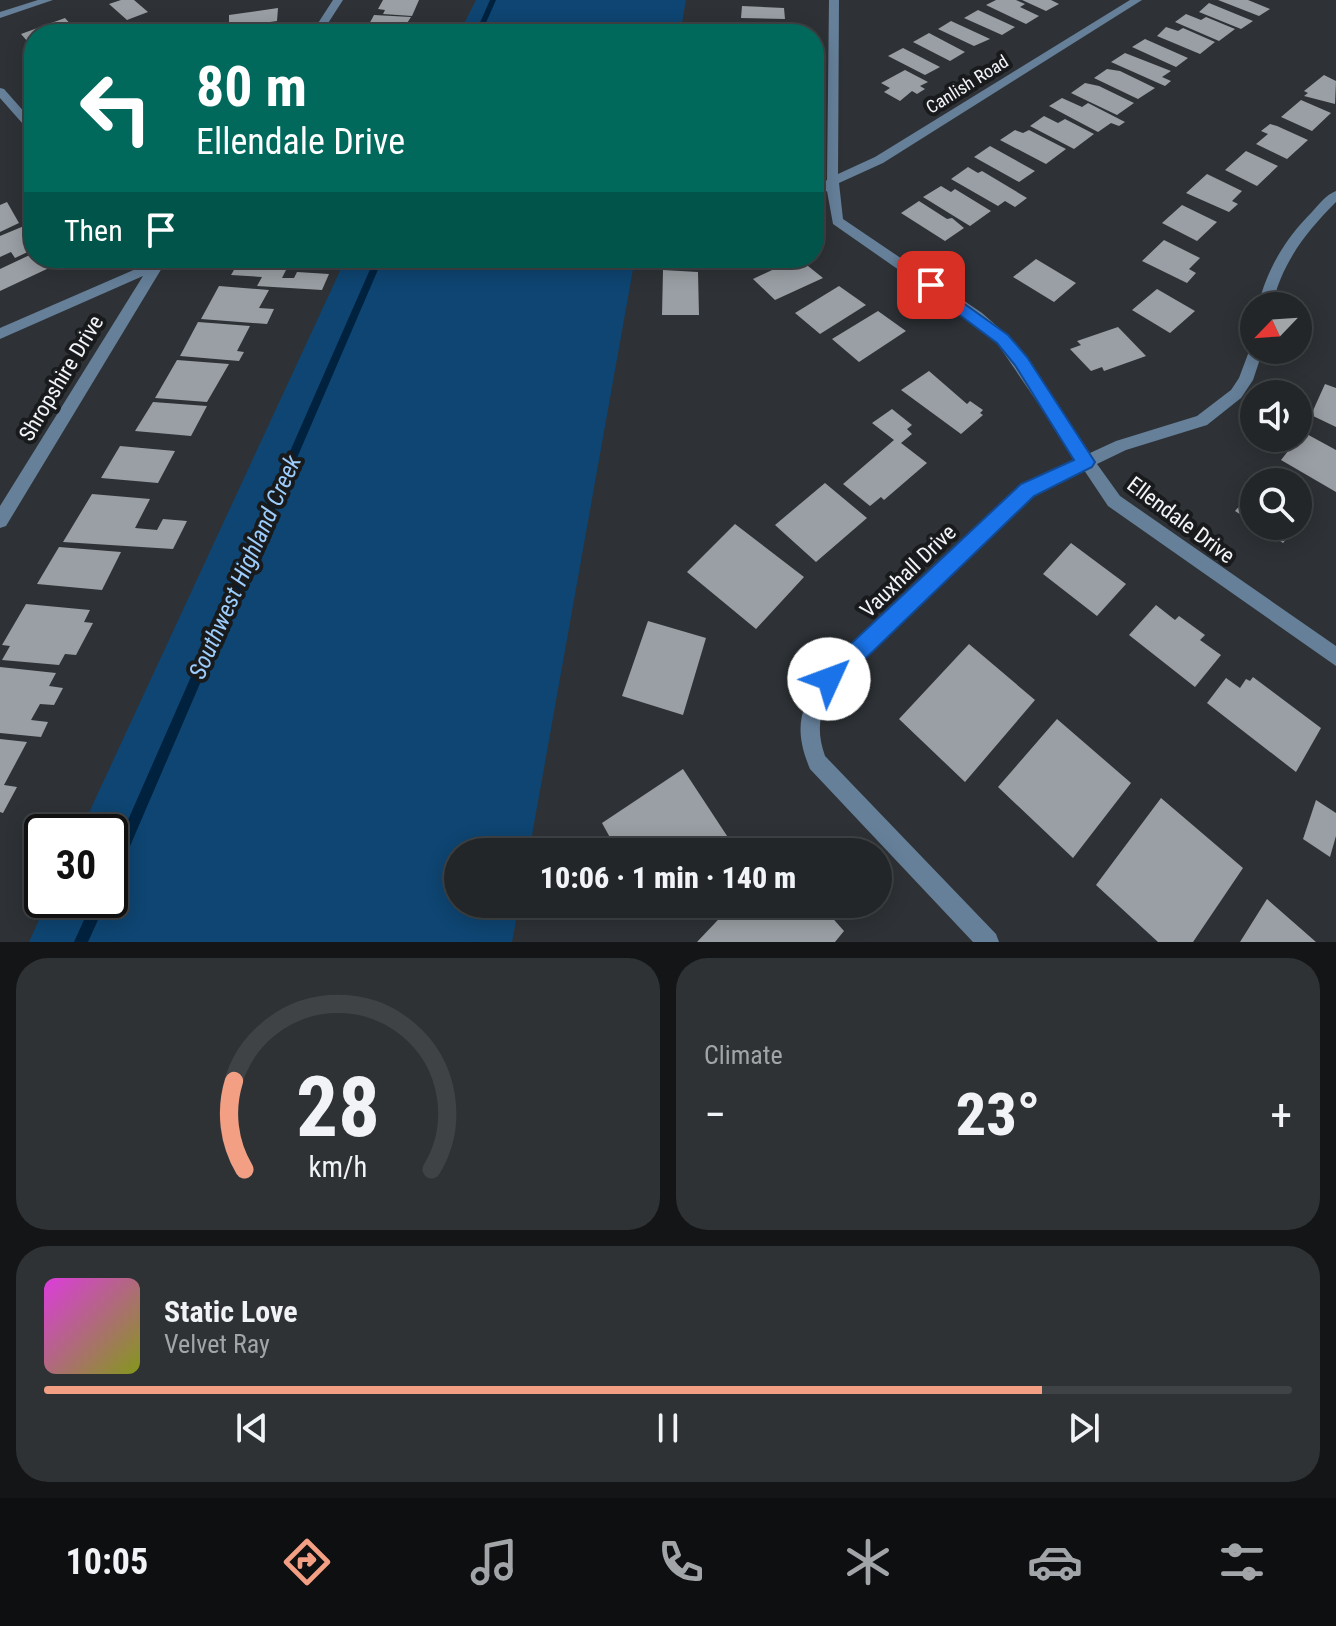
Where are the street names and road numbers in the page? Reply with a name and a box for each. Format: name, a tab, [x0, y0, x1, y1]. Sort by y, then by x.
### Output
street label: Canlish Road	[922, 50, 1012, 118]
street label: Shropshire Drive	[14, 311, 108, 445]
street label: Ellendale Drive	[1122, 472, 1240, 568]
street label: Vauxhall Drive	[855, 519, 961, 623]

